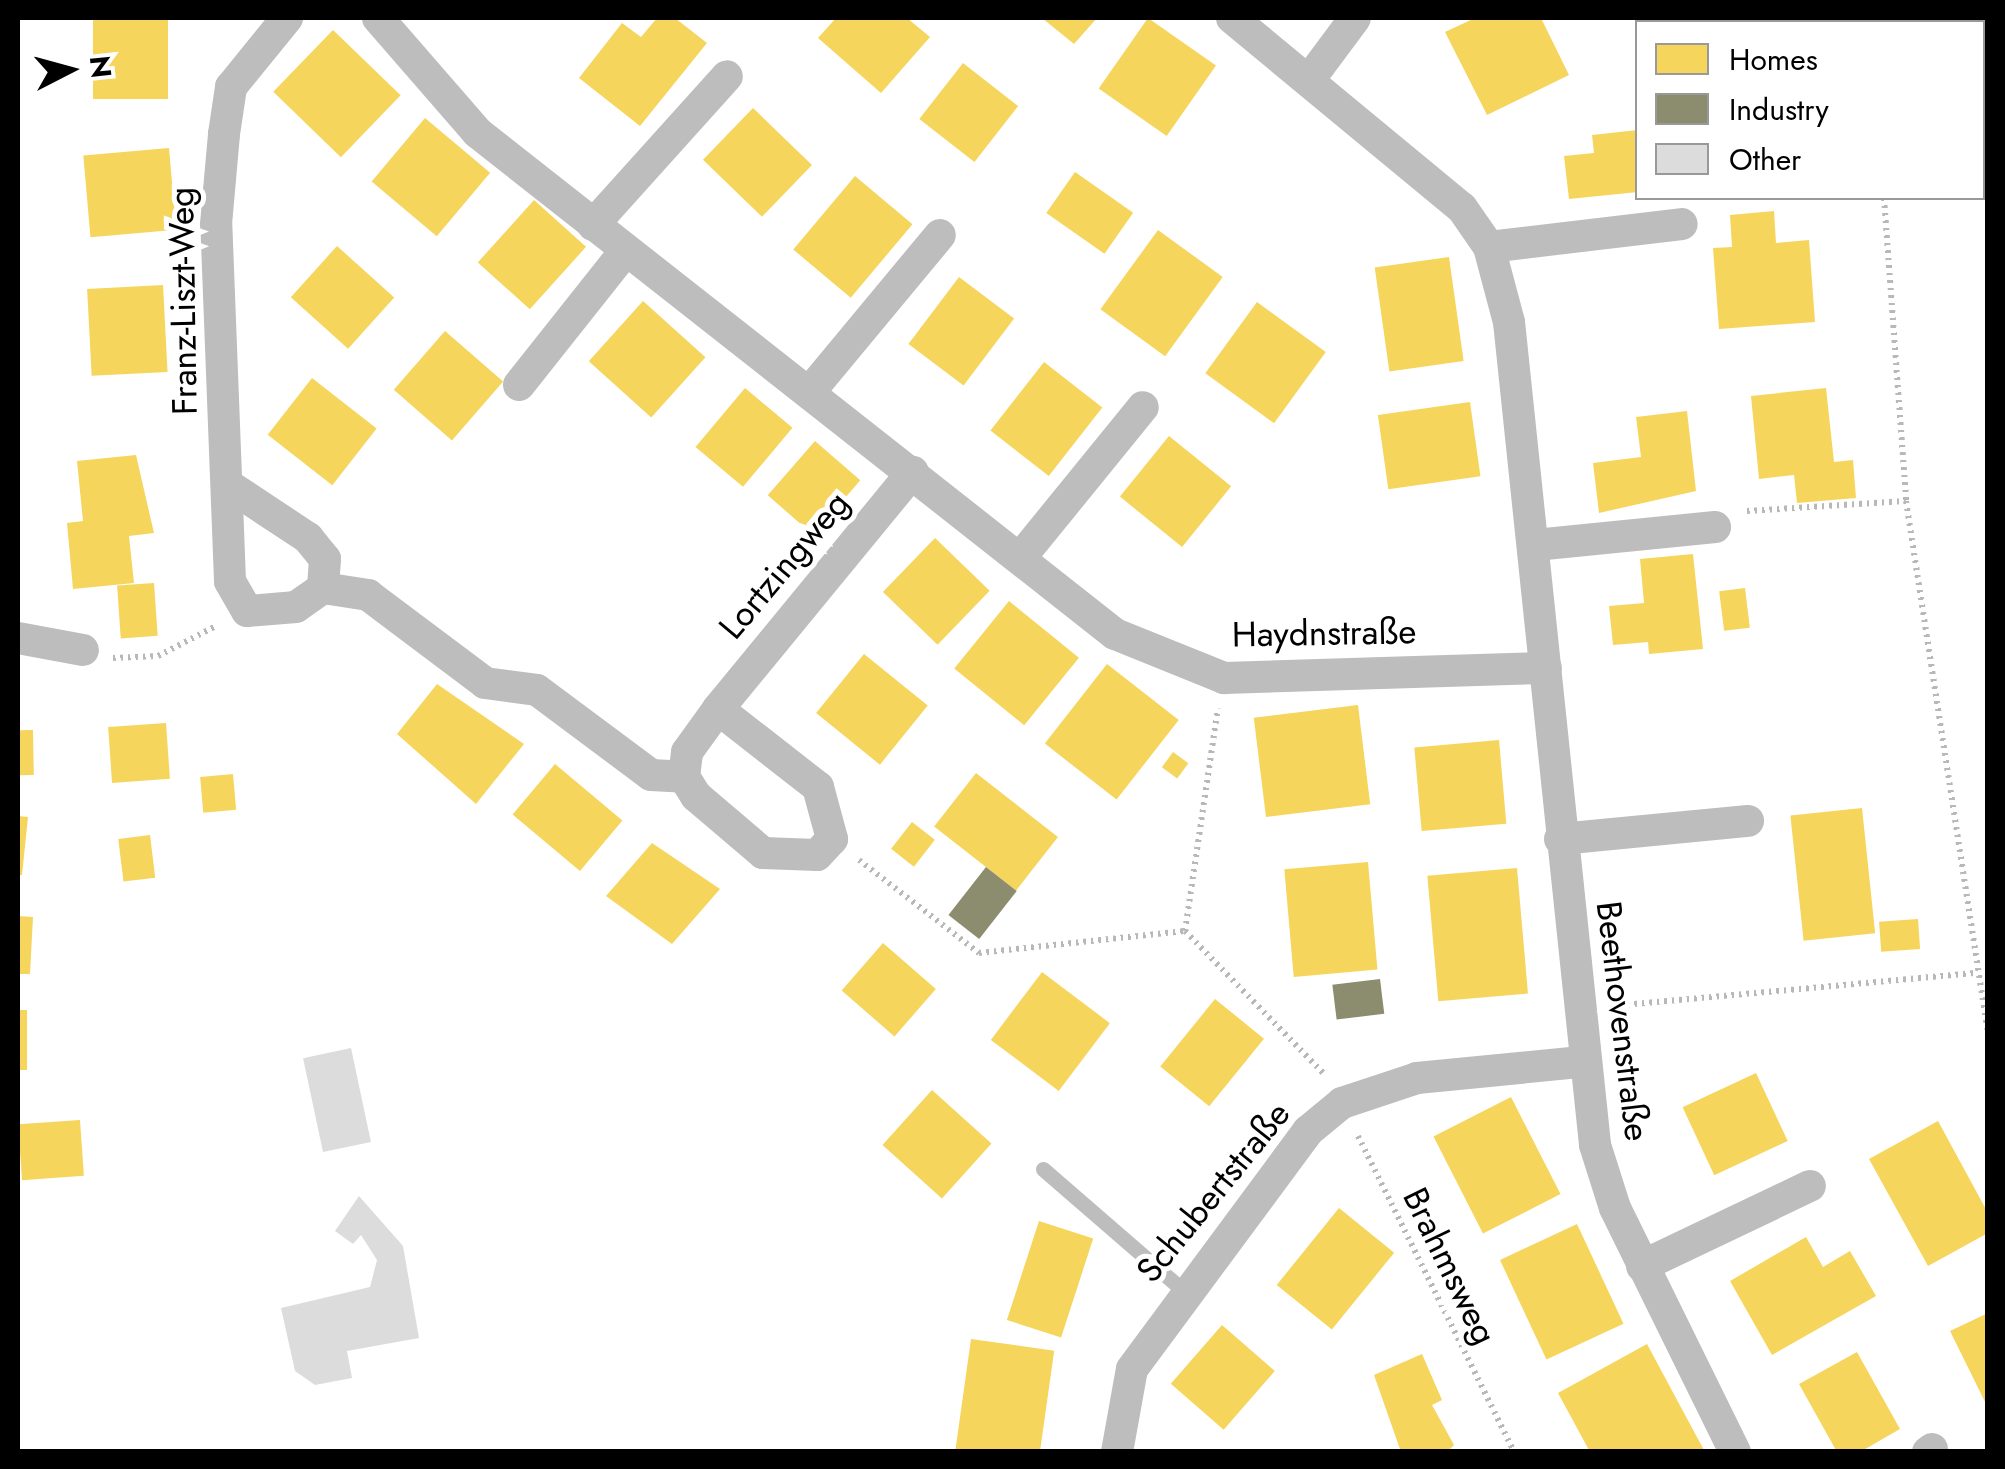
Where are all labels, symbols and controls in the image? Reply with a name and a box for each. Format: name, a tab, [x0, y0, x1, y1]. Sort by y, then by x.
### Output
north arrow	[20, 20, 120, 120]
legend	[1635, 20, 1985, 200]
text: Homes	[1729, 38, 1818, 81]
text: N	[79, 54, 122, 80]
text: Industry	[1729, 88, 1829, 131]
text: Other	[1729, 138, 1801, 181]
street label: Franz-Liszt-Weg	[160, 187, 206, 415]
street label: Lortzingweg	[710, 483, 858, 647]
street label: Haydnstraße	[1231, 610, 1417, 656]
street label: Beethovenstraße	[1587, 899, 1659, 1143]
street label: Schubertstraße	[1127, 1093, 1299, 1291]
street label: Brahmsweg	[1394, 1181, 1506, 1351]

